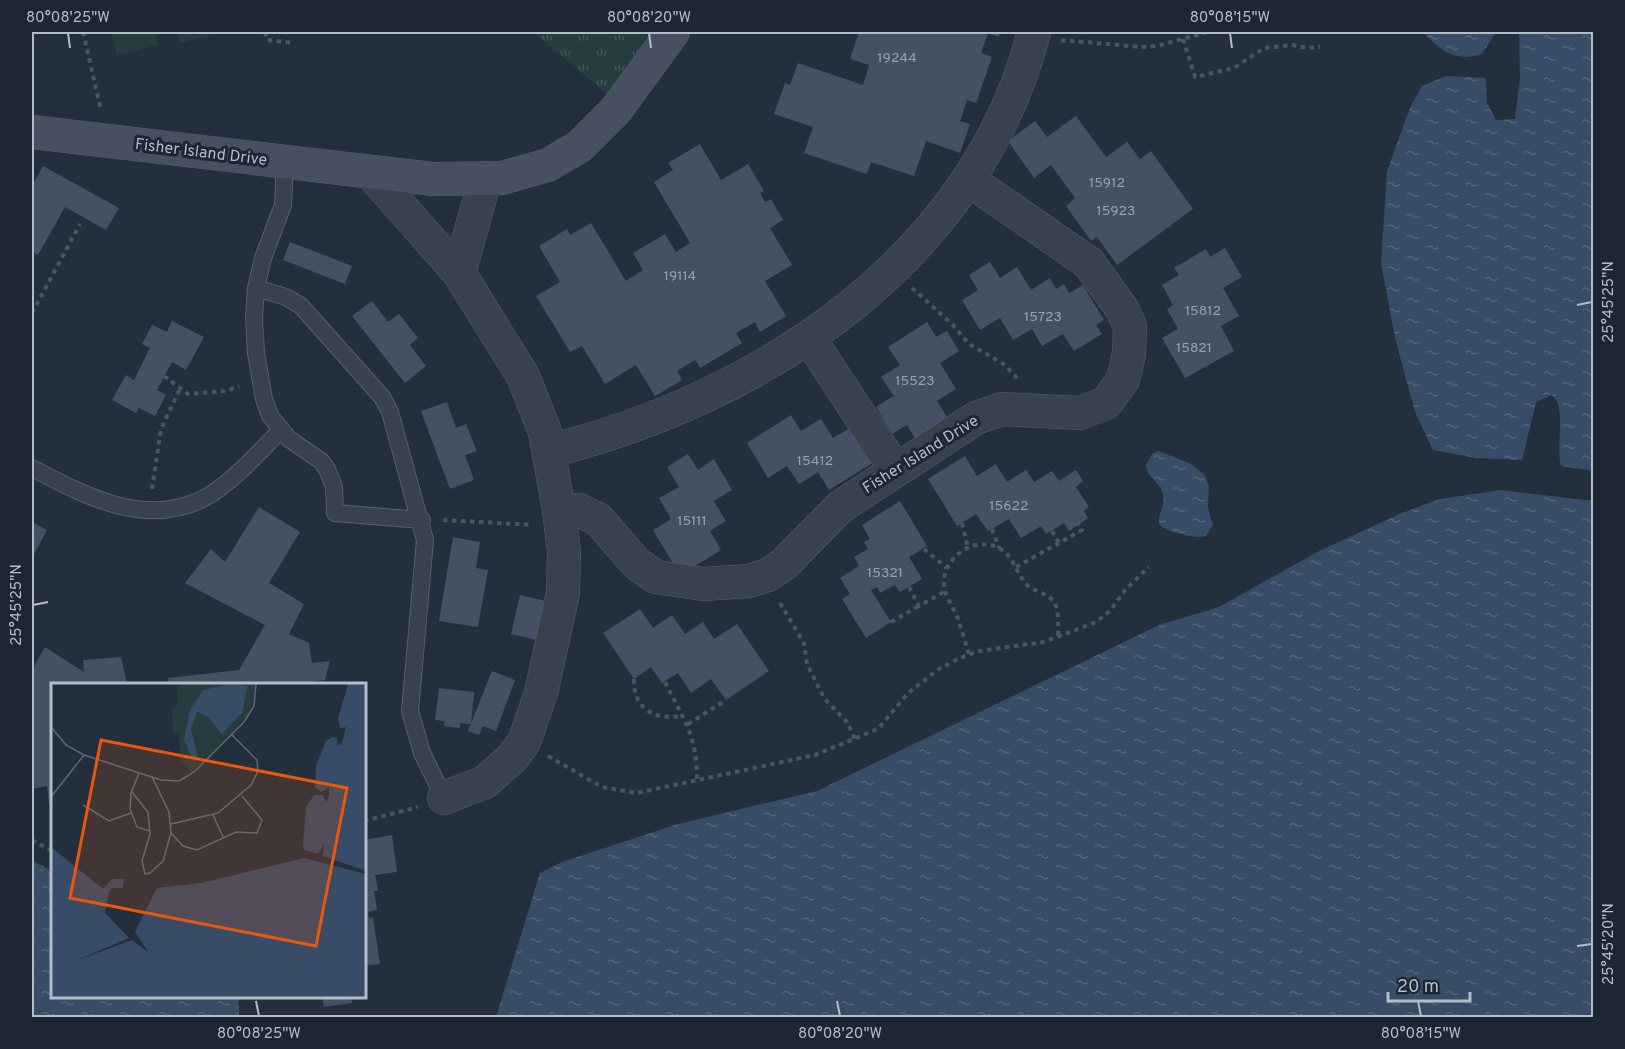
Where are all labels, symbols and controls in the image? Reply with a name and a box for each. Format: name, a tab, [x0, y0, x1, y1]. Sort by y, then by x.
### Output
text: 80°08'25"W	[26, 9, 110, 28]
text: 80°08'20"W	[607, 9, 691, 28]
text: 80°08'15"W	[1190, 9, 1270, 28]
house number: 19244	[877, 50, 917, 67]
street label: Fisher Island Drive	[134, 135, 268, 171]
house number: 15912	[1089, 175, 1125, 192]
house number: 15923	[1096, 203, 1136, 220]
text: 25°45'25"N	[1600, 261, 1619, 343]
house number: 19114	[664, 268, 696, 285]
house number: 15812	[1185, 303, 1221, 320]
house number: 15723	[1024, 309, 1062, 326]
house number: 15821	[1176, 340, 1212, 357]
house number: 15523	[895, 373, 935, 390]
street label: Fisher Island Drive	[859, 411, 983, 499]
house number: 15412	[797, 453, 833, 470]
house number: 15622	[989, 498, 1029, 515]
house number: 15111	[677, 513, 707, 530]
text: 25°45'25"N	[8, 564, 27, 646]
house number: 15321	[867, 565, 903, 582]
inset map	[51, 683, 366, 998]
text: 25°45'20"N	[1600, 903, 1619, 985]
scale bar	[1388, 965, 1470, 1003]
text: 20 m	[1397, 976, 1439, 999]
text: 80°08'25"W	[217, 1025, 301, 1044]
text: 80°08'20"W	[798, 1025, 882, 1044]
text: 80°08'15"W	[1381, 1025, 1461, 1044]

